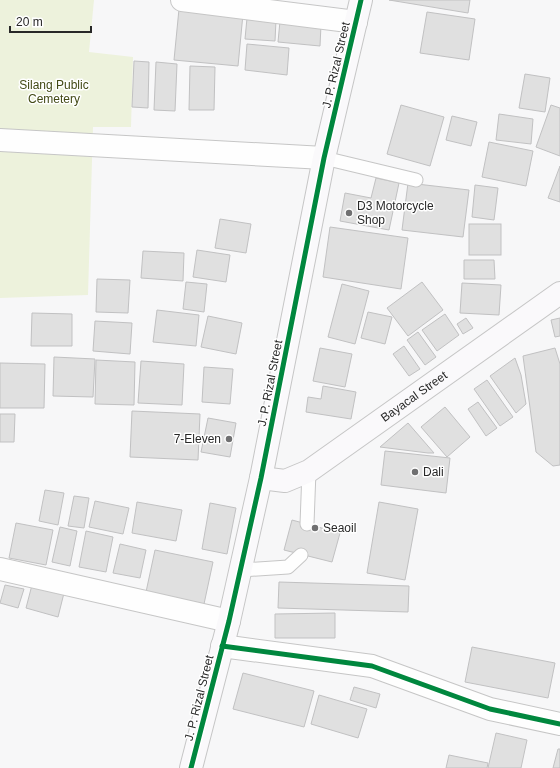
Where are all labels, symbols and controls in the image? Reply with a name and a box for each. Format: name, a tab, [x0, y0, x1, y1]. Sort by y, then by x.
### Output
scale bar	[10, 8, 91, 34]
text: 20 m	[16, 15, 43, 29]
street label: J. P. Rizal Street	[319, 20, 353, 109]
park label: Silang Public Cemetery	[19, 78, 89, 106]
place label: D3 Motorcycle Shop	[357, 199, 434, 227]
marker: D3 Motorcycle Shop	[344, 208, 354, 218]
street label: J. P. Rizal Street	[255, 338, 285, 427]
street label: Bayacal Street	[378, 368, 451, 425]
place label: 7-Eleven	[174, 432, 221, 446]
marker: 7-Eleven	[224, 434, 234, 444]
place label: Dali	[423, 465, 444, 479]
marker: Dali	[410, 467, 420, 477]
place label: Seaoil	[323, 521, 356, 535]
marker: Seaoil	[310, 523, 320, 533]
street label: J. P. Rizal Street	[182, 653, 217, 742]

